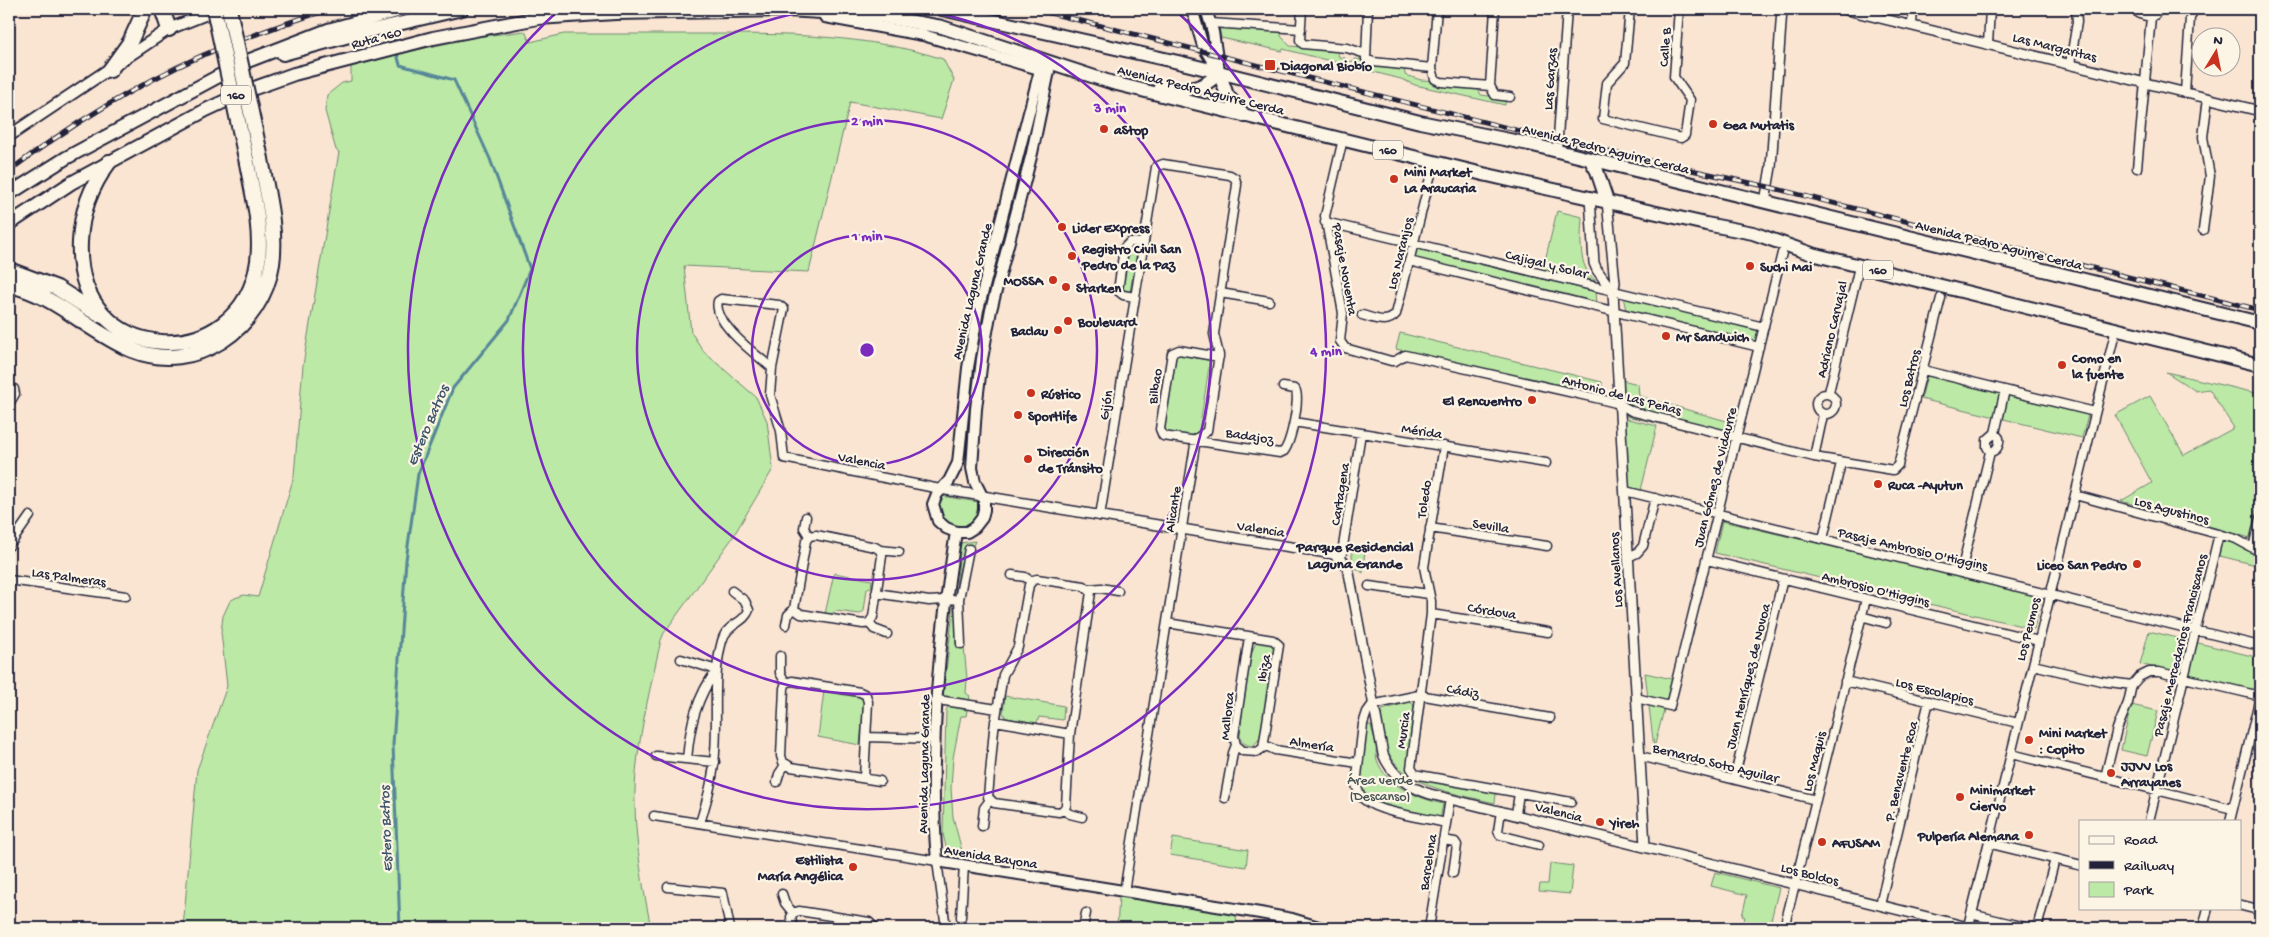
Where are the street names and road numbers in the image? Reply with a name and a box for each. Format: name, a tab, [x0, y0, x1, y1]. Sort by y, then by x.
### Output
street label: Ruta 160	[350, 25, 404, 54]
street label: Calle B	[1657, 26, 1676, 67]
street label: Las Margaritas	[2011, 30, 2099, 67]
street label: Las Garzas	[1541, 47, 1562, 111]
street label: Avenida Pedro Aguirre Cerda	[1115, 62, 1287, 121]
road number: 160	[221, 86, 251, 104]
street label: Avenida Pedro Aguirre Cerda	[1520, 121, 1692, 180]
road number: 160	[1373, 140, 1403, 160]
street label: Los Naranjos	[1384, 215, 1419, 291]
street label: Avenida Pedro Aguirre Cerda	[1913, 217, 2085, 276]
street label: Avenida Laguna Grande	[949, 221, 998, 361]
street label: Pasaje Noventa	[1327, 221, 1360, 318]
street label: Cajigal y Solar	[1503, 247, 1590, 284]
road number: 160	[1863, 260, 1893, 280]
street label: Adriano Carvajal	[1814, 280, 1853, 380]
street label: Los Batros	[1895, 347, 1926, 409]
street label: Bilbao	[1145, 367, 1168, 406]
street label: Antonio de Las Peñas	[1560, 372, 1684, 421]
street label: Gijón	[1097, 389, 1118, 421]
street label: Juan Gómez de Vidaurre	[1691, 405, 1742, 549]
street label: Mérida	[1400, 421, 1444, 444]
street label: Badajoz	[1223, 425, 1276, 450]
street label: Valencia	[835, 449, 888, 476]
street label: Cartagena	[1328, 461, 1355, 527]
street label: Toledo	[1414, 479, 1437, 521]
street label: Alicante	[1162, 484, 1187, 534]
street label: Los Agustinos	[2132, 493, 2211, 530]
street label: Sevilla	[1471, 516, 1511, 539]
street label: Valencia	[1235, 518, 1287, 543]
street label: Pasaje Ambrosio O'Higgins	[1835, 525, 1990, 576]
street label: Los Avellanos	[1607, 531, 1628, 608]
street label: Pasaje Mercedarios Franciscanos	[2150, 552, 2213, 740]
street label: Las Palmeras	[30, 565, 108, 592]
street label: Ambrosio O'Higgins	[1820, 569, 1932, 612]
street label: Los Peumos	[2013, 595, 2046, 663]
street label: Córdova	[1466, 600, 1518, 625]
street label: Juan Henríquez de Novoa	[1723, 601, 1776, 751]
street label: Ibiza	[1255, 652, 1276, 683]
street label: Los Escolapios	[1894, 675, 1976, 711]
street label: Cádiz	[1445, 681, 1481, 704]
street label: Mallorca	[1218, 690, 1240, 741]
street label: Avenida Laguna Grande	[916, 693, 935, 834]
street label: Murcia	[1393, 710, 1416, 750]
street label: P. Benavente Roa	[1881, 718, 1923, 825]
street label: Los Maquis	[1800, 729, 1831, 793]
street label: Almería	[1288, 734, 1336, 758]
street label: Bernardo Soto Aguilar	[1650, 740, 1781, 789]
street label: Valencia	[1532, 799, 1585, 828]
street label: Barcelona	[1416, 832, 1442, 893]
street label: Avenida Bayona	[943, 843, 1040, 874]
street label: Los Boldos	[1779, 860, 1841, 891]

